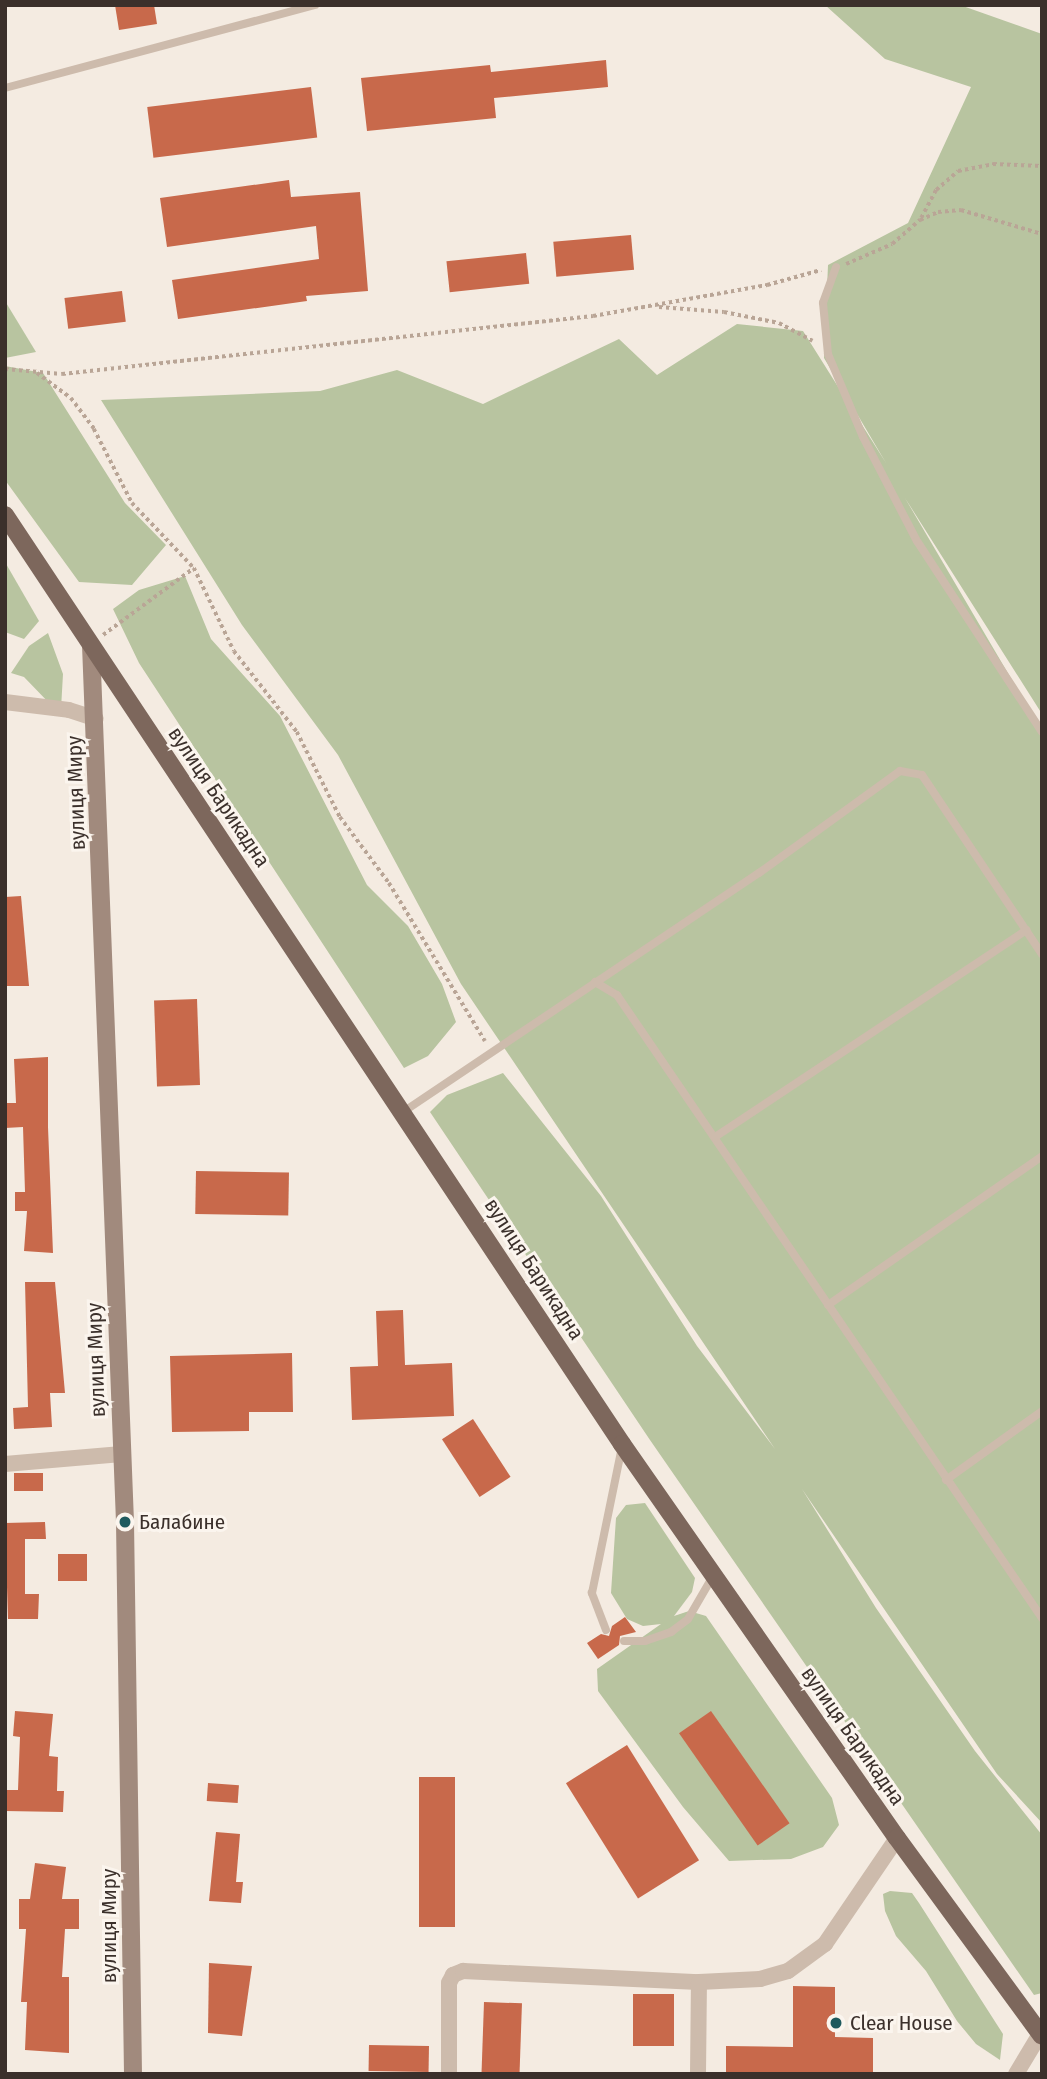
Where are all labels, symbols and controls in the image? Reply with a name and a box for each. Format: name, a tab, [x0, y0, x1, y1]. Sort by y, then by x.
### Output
street label: вулиця Барикадна	[163, 722, 275, 872]
street label: вулиця Миру	[61, 735, 91, 851]
street label: вулиця Барикадна	[479, 1194, 589, 1344]
street label: вулиця Миру	[81, 1302, 111, 1418]
place label: Балабине	[139, 1509, 225, 1535]
marker: Балабине	[117, 1514, 133, 1530]
street label: вулиця Барикадна	[796, 1662, 910, 1810]
street label: вулиця Миру	[96, 1869, 122, 1983]
place label: Clear House	[850, 2010, 953, 2036]
marker: Clear House	[828, 2015, 844, 2031]

